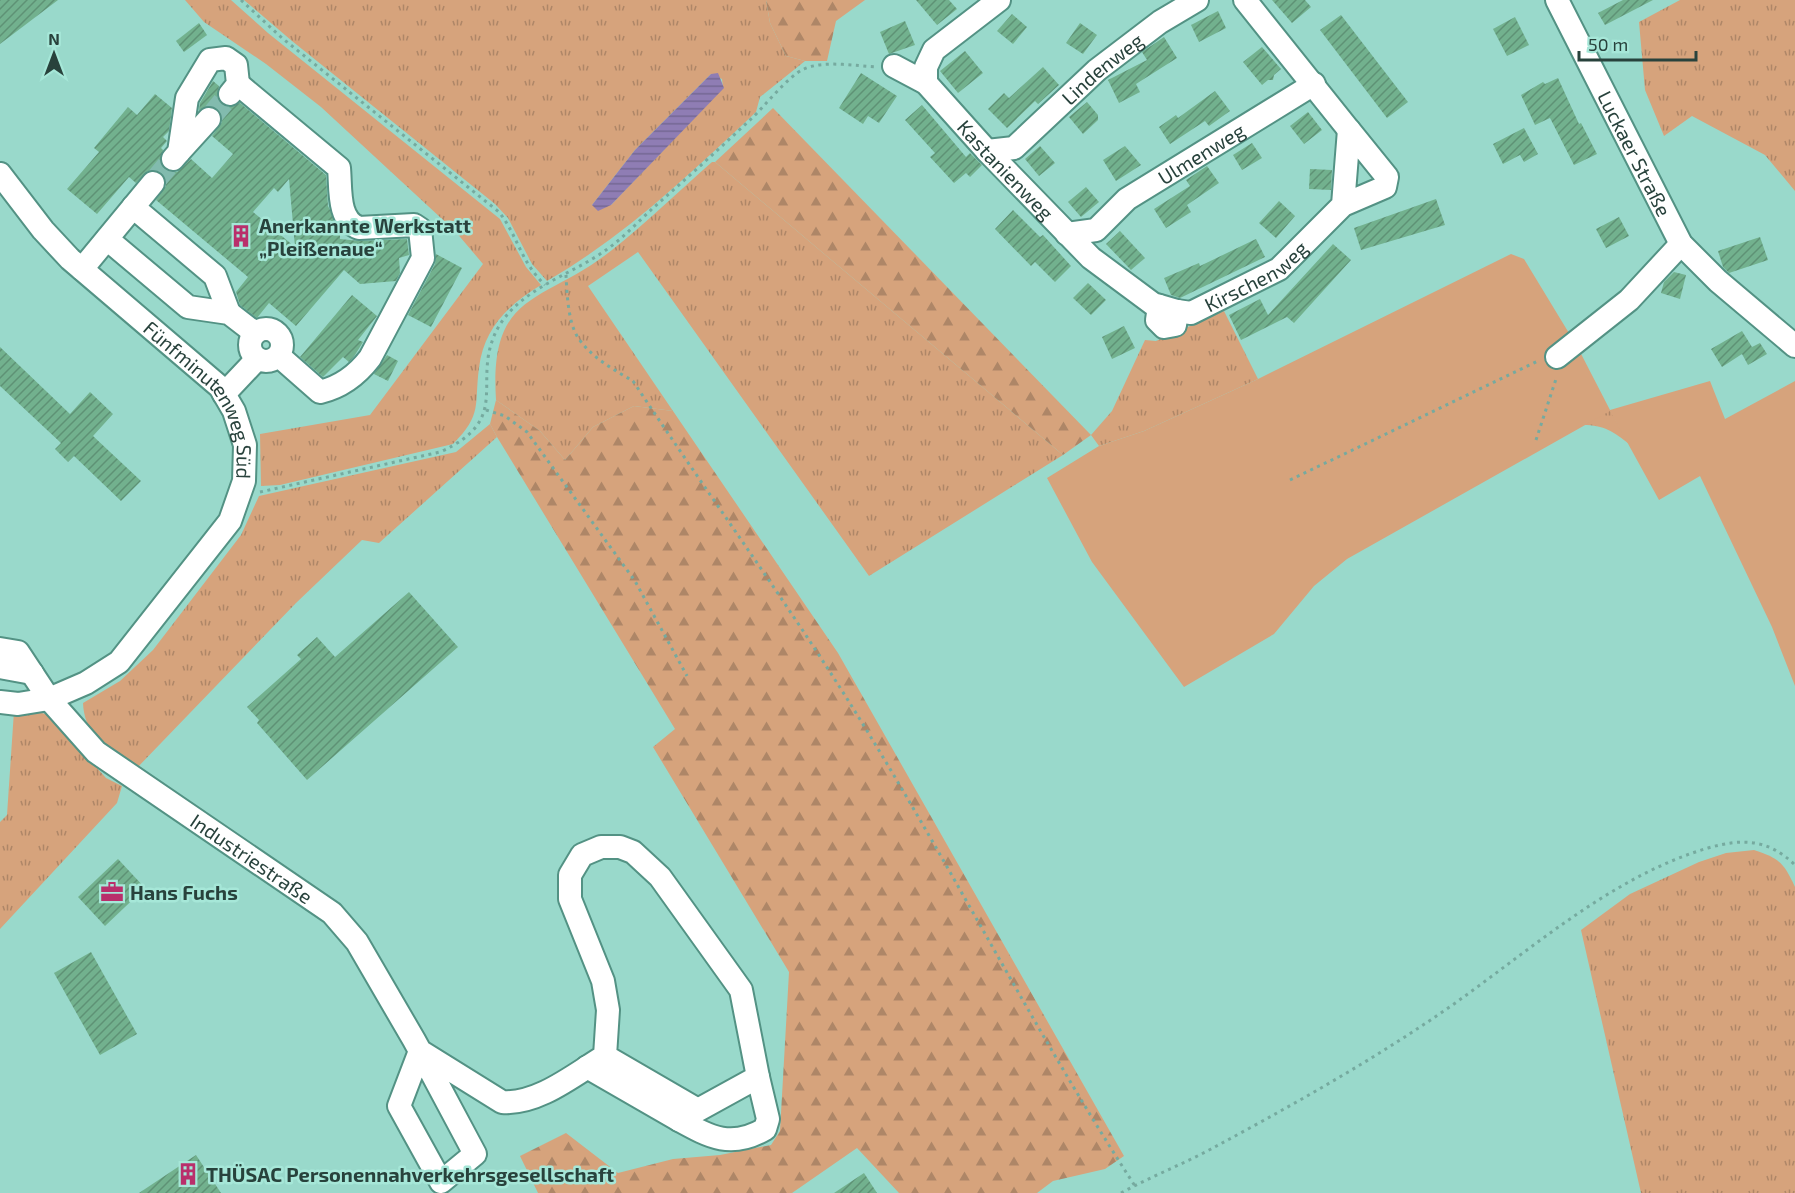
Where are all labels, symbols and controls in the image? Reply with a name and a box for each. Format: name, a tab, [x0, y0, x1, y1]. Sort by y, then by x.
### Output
north arrow	[24, 24, 84, 84]
scale bar	[1579, 24, 1696, 62]
street label: Lindenweg	[1056, 27, 1148, 109]
text: N	[48, 29, 60, 48]
text: 50 m	[1588, 33, 1628, 55]
street label: Luckaer Straße	[1593, 87, 1677, 220]
street label: Kastanienweg	[953, 115, 1059, 225]
street label: Ulmenweg	[1153, 118, 1249, 189]
place label: Anerkannte Werkstatt „Pleißenaue“	[259, 213, 471, 260]
building icon: Anerkannte Werkstatt „Pleißenaue“	[228, 223, 254, 249]
street label: Kirschenweg	[1200, 236, 1312, 316]
street label: Fünfminutenweg Süd	[139, 315, 257, 479]
street label: Industriestraße	[186, 808, 317, 908]
office icon: Hans Fuchs	[99, 879, 125, 905]
place label: Hans Fuchs	[130, 880, 238, 904]
building icon: THÜSAC Personennahverkehrsgesellschaft	[175, 1161, 201, 1187]
place label: THÜSAC Personennahverkehrsgesellschaft	[206, 1162, 614, 1186]

